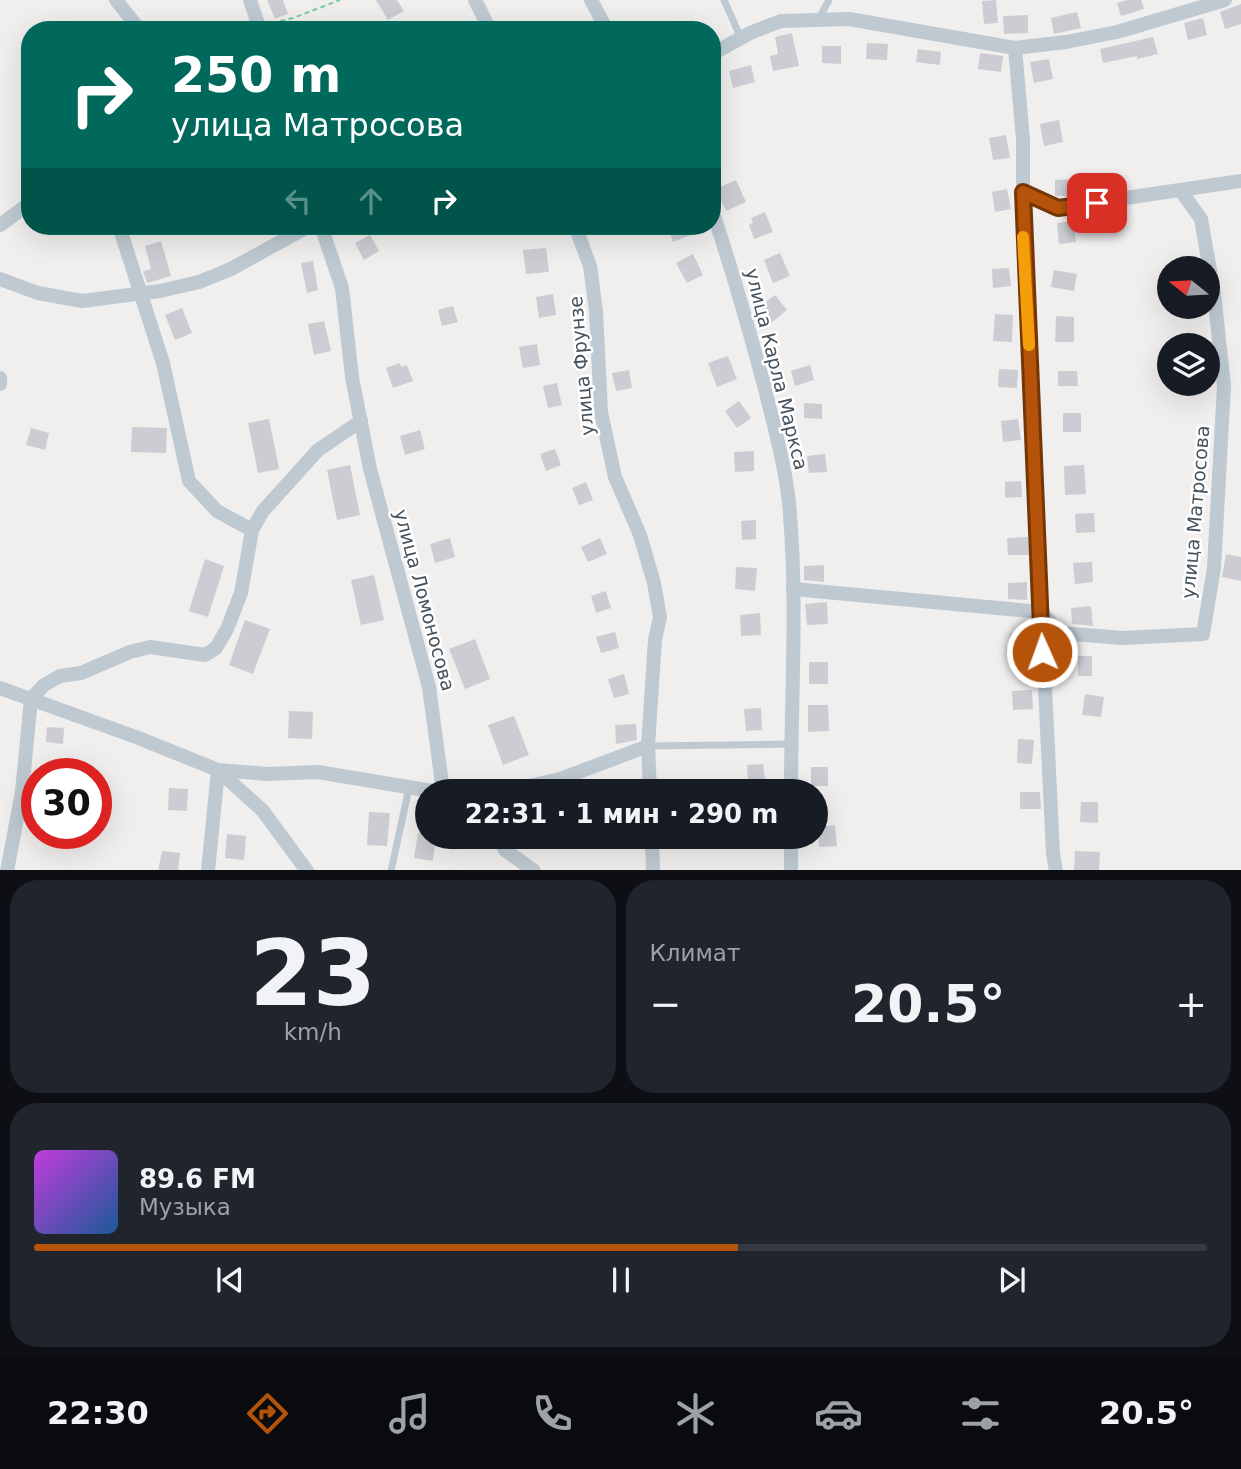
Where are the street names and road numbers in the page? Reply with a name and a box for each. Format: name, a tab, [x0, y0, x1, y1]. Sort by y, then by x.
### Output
street label: улица Карла Маркса	[741, 266, 813, 472]
street label: улица Фрунзе	[564, 295, 598, 437]
street label: улица Матросова	[1176, 424, 1214, 600]
street label: улица Ломоносова	[390, 507, 460, 693]

